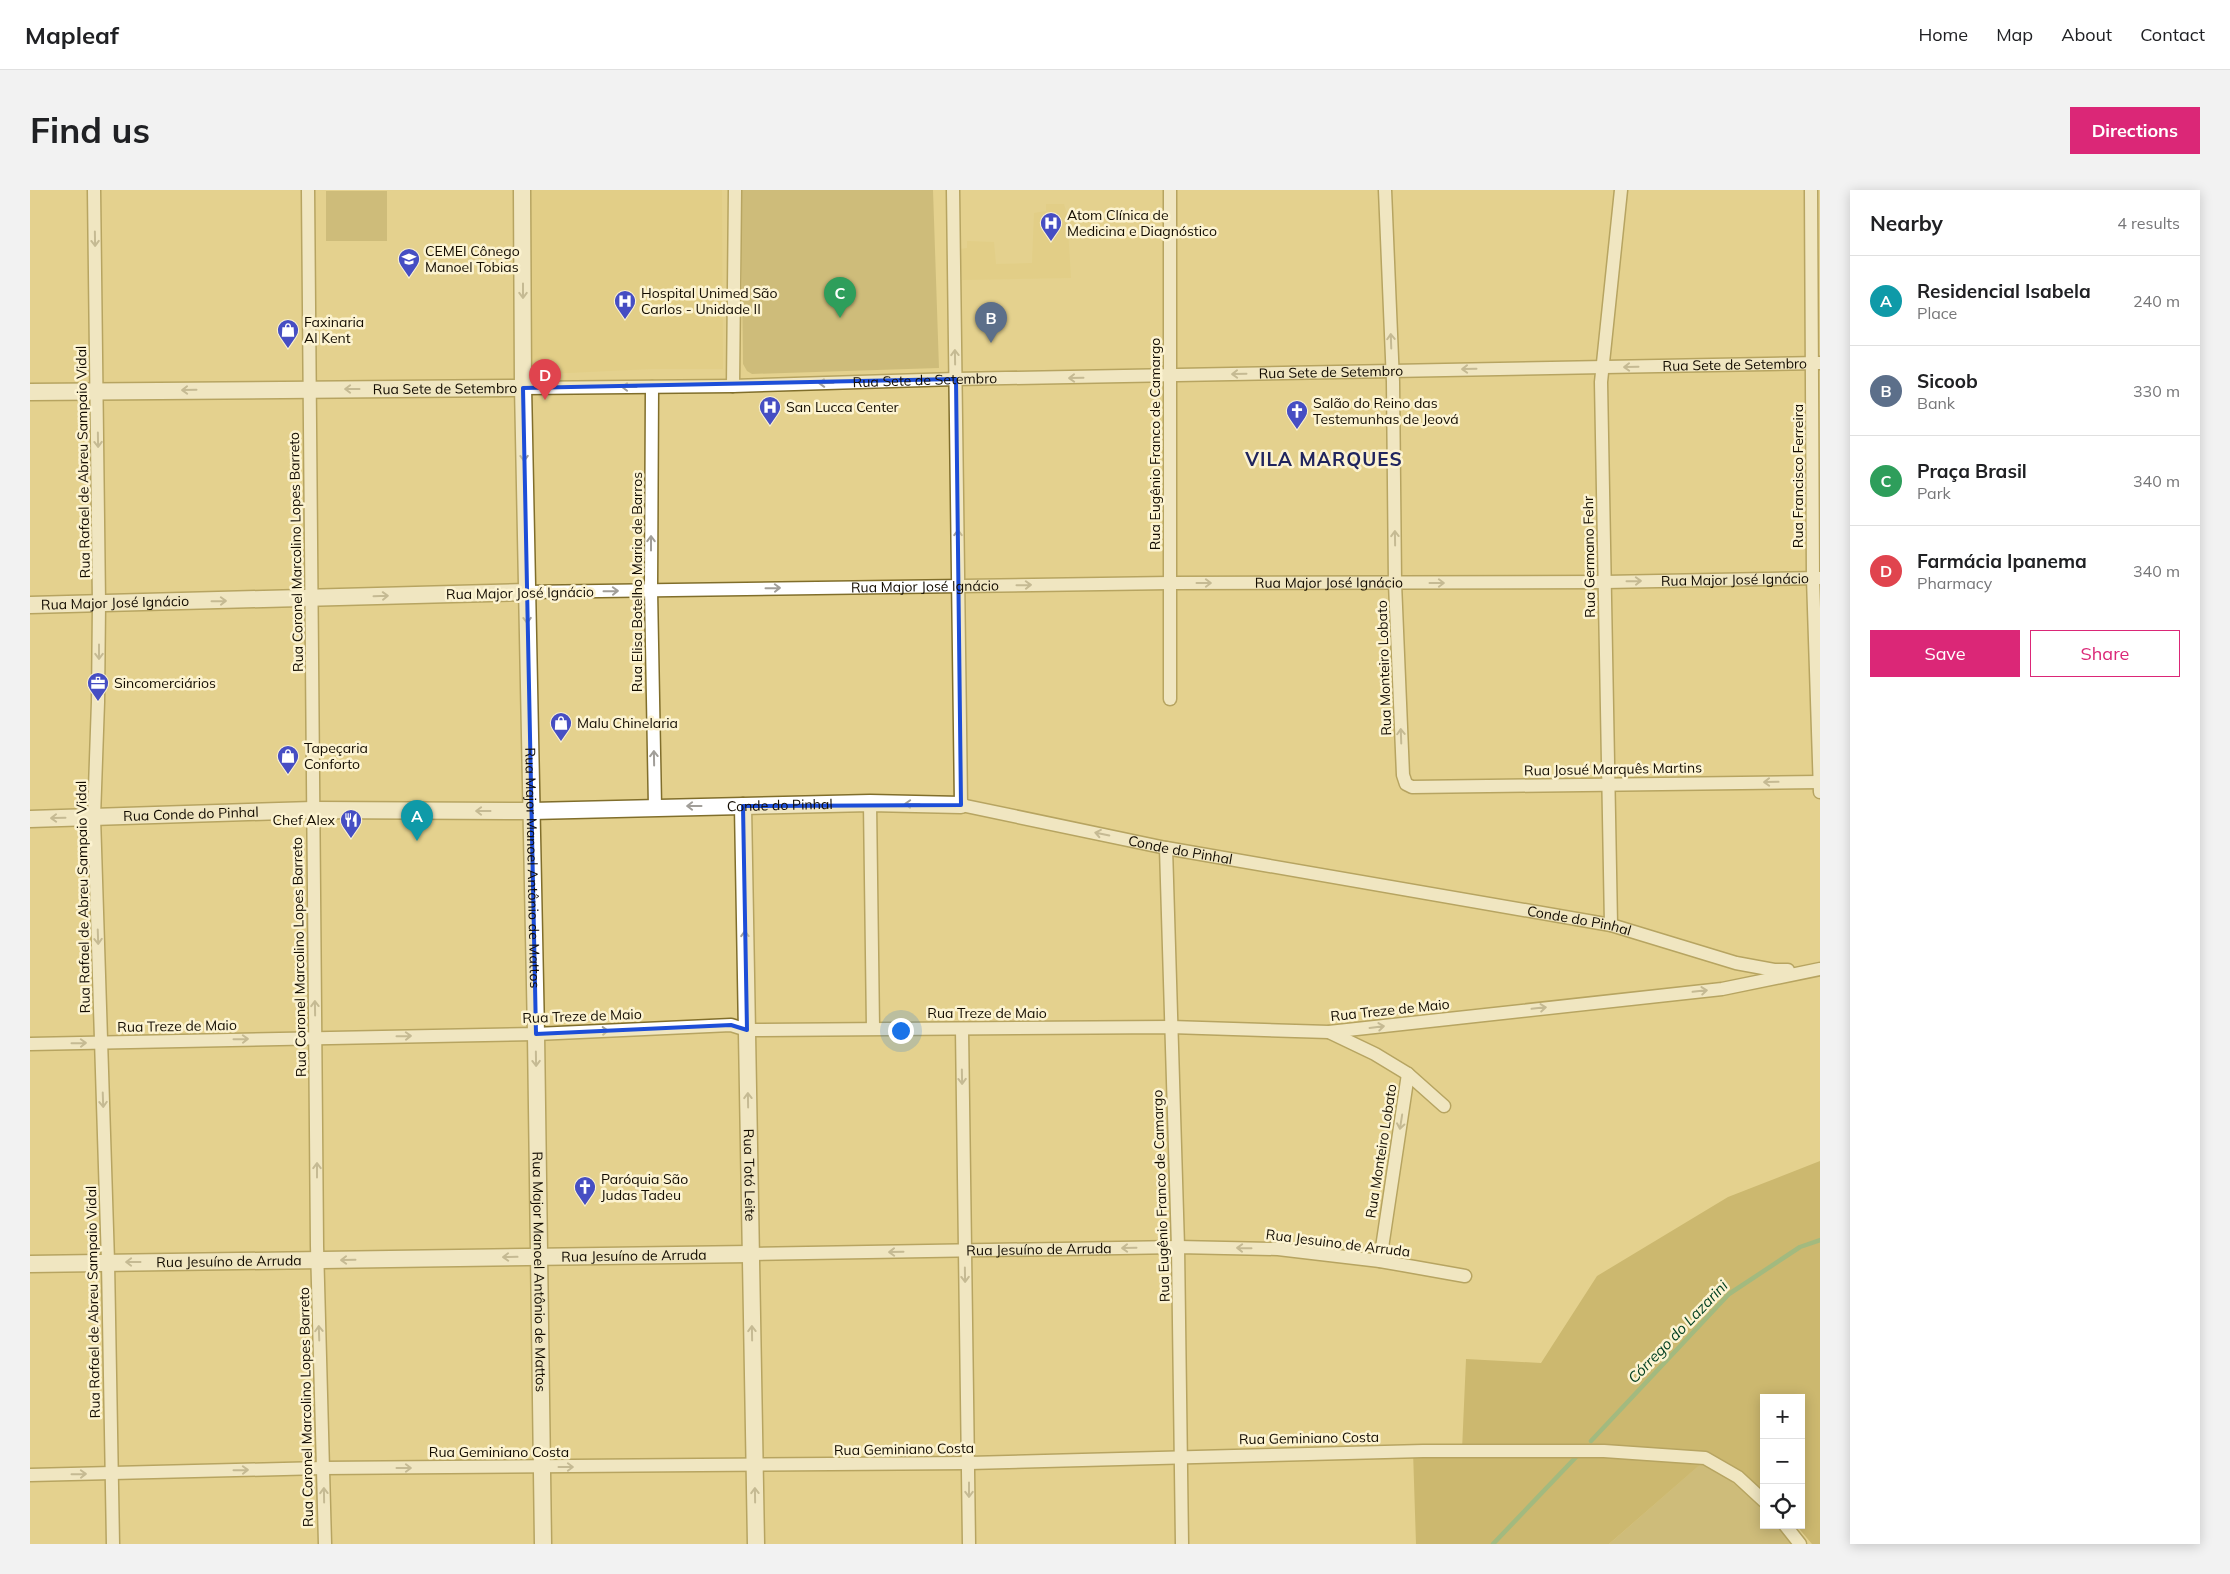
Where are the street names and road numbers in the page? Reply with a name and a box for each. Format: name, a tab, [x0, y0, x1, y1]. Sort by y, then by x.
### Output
street label: Rua Eugênio Franco de Camargo	[1146, 338, 1164, 550]
street label: Rua Rafael de Abreu Sampaio Vidal	[72, 346, 94, 578]
street label: Rua Sete de Setembro	[1662, 354, 1807, 375]
street label: Rua Sete de Setembro	[1258, 362, 1403, 382]
street label: Rua Sete de Setembro	[852, 369, 997, 391]
street label: Rua Sete de Setembro	[373, 379, 517, 398]
street label: Rua Francisco Ferreira	[1789, 404, 1807, 548]
street label: Rua Coronel Marcolino Lopes Barreto	[285, 432, 307, 672]
street label: Rua Elisa Botelho Maria de Barros	[628, 472, 646, 692]
street label: Rua Germano Fehr	[1579, 495, 1599, 618]
street label: Rua Major José Ignácio	[1661, 569, 1809, 590]
street label: Rua Major José Ignácio	[1255, 573, 1403, 592]
street label: Rua Major José Ignácio	[851, 576, 999, 596]
street label: Rua Major José Ignácio	[446, 583, 594, 603]
street label: Rua Major José Ignácio	[41, 592, 189, 614]
street label: Rua Monteiro Lobato	[1373, 600, 1395, 736]
street label: Rua Major Manoel Antônio de Mattos	[521, 747, 544, 989]
street label: Rua Josué Marquês Martins	[1524, 758, 1702, 780]
street label: Rua Rafael de Abreu Sampaio Vidal	[72, 781, 94, 1013]
street label: Conde do Pinhal	[727, 795, 833, 815]
street label: Rua Conde do Pinhal	[123, 803, 259, 825]
street label: Conde do Pinhal	[1127, 831, 1234, 868]
street label: Rua Coronel Marcolino Lopes Barreto	[288, 837, 310, 1077]
street label: Conde do Pinhal	[1526, 902, 1633, 940]
street label: Rua Treze de Maio	[1330, 995, 1450, 1025]
street label: Rua Treze de Maio	[927, 1004, 1047, 1022]
street label: Rua Treze de Maio	[522, 1005, 642, 1027]
street label: Rua Treze de Maio	[117, 1016, 237, 1036]
street label: Rua Monteiro Lobato	[1362, 1083, 1400, 1219]
street label: Rua Eugênio Franco de Camargo	[1148, 1089, 1174, 1303]
street label: Rua Totó Leite	[740, 1128, 759, 1221]
street label: Rua Major Manoel Antônio de Mattos	[529, 1151, 550, 1392]
street label: Rua Rafael de Abreu Sampaio Vidal	[82, 1186, 104, 1418]
street label: Rua Jesuino de Arruda	[1265, 1225, 1411, 1261]
street label: Rua Jesuíno de Arruda	[966, 1239, 1112, 1259]
street label: Rua Jesuíno de Arruda	[561, 1246, 707, 1266]
street label: Rua Jesuíno de Arruda	[156, 1251, 302, 1271]
street label: Rua Coronel Marcolino Lopes Barreto	[295, 1287, 317, 1527]
street label: Rua Geminiano Costa	[1239, 1428, 1379, 1448]
street label: Rua Geminiano Costa	[834, 1439, 974, 1459]
street label: Rua Geminiano Costa	[429, 1443, 569, 1461]

